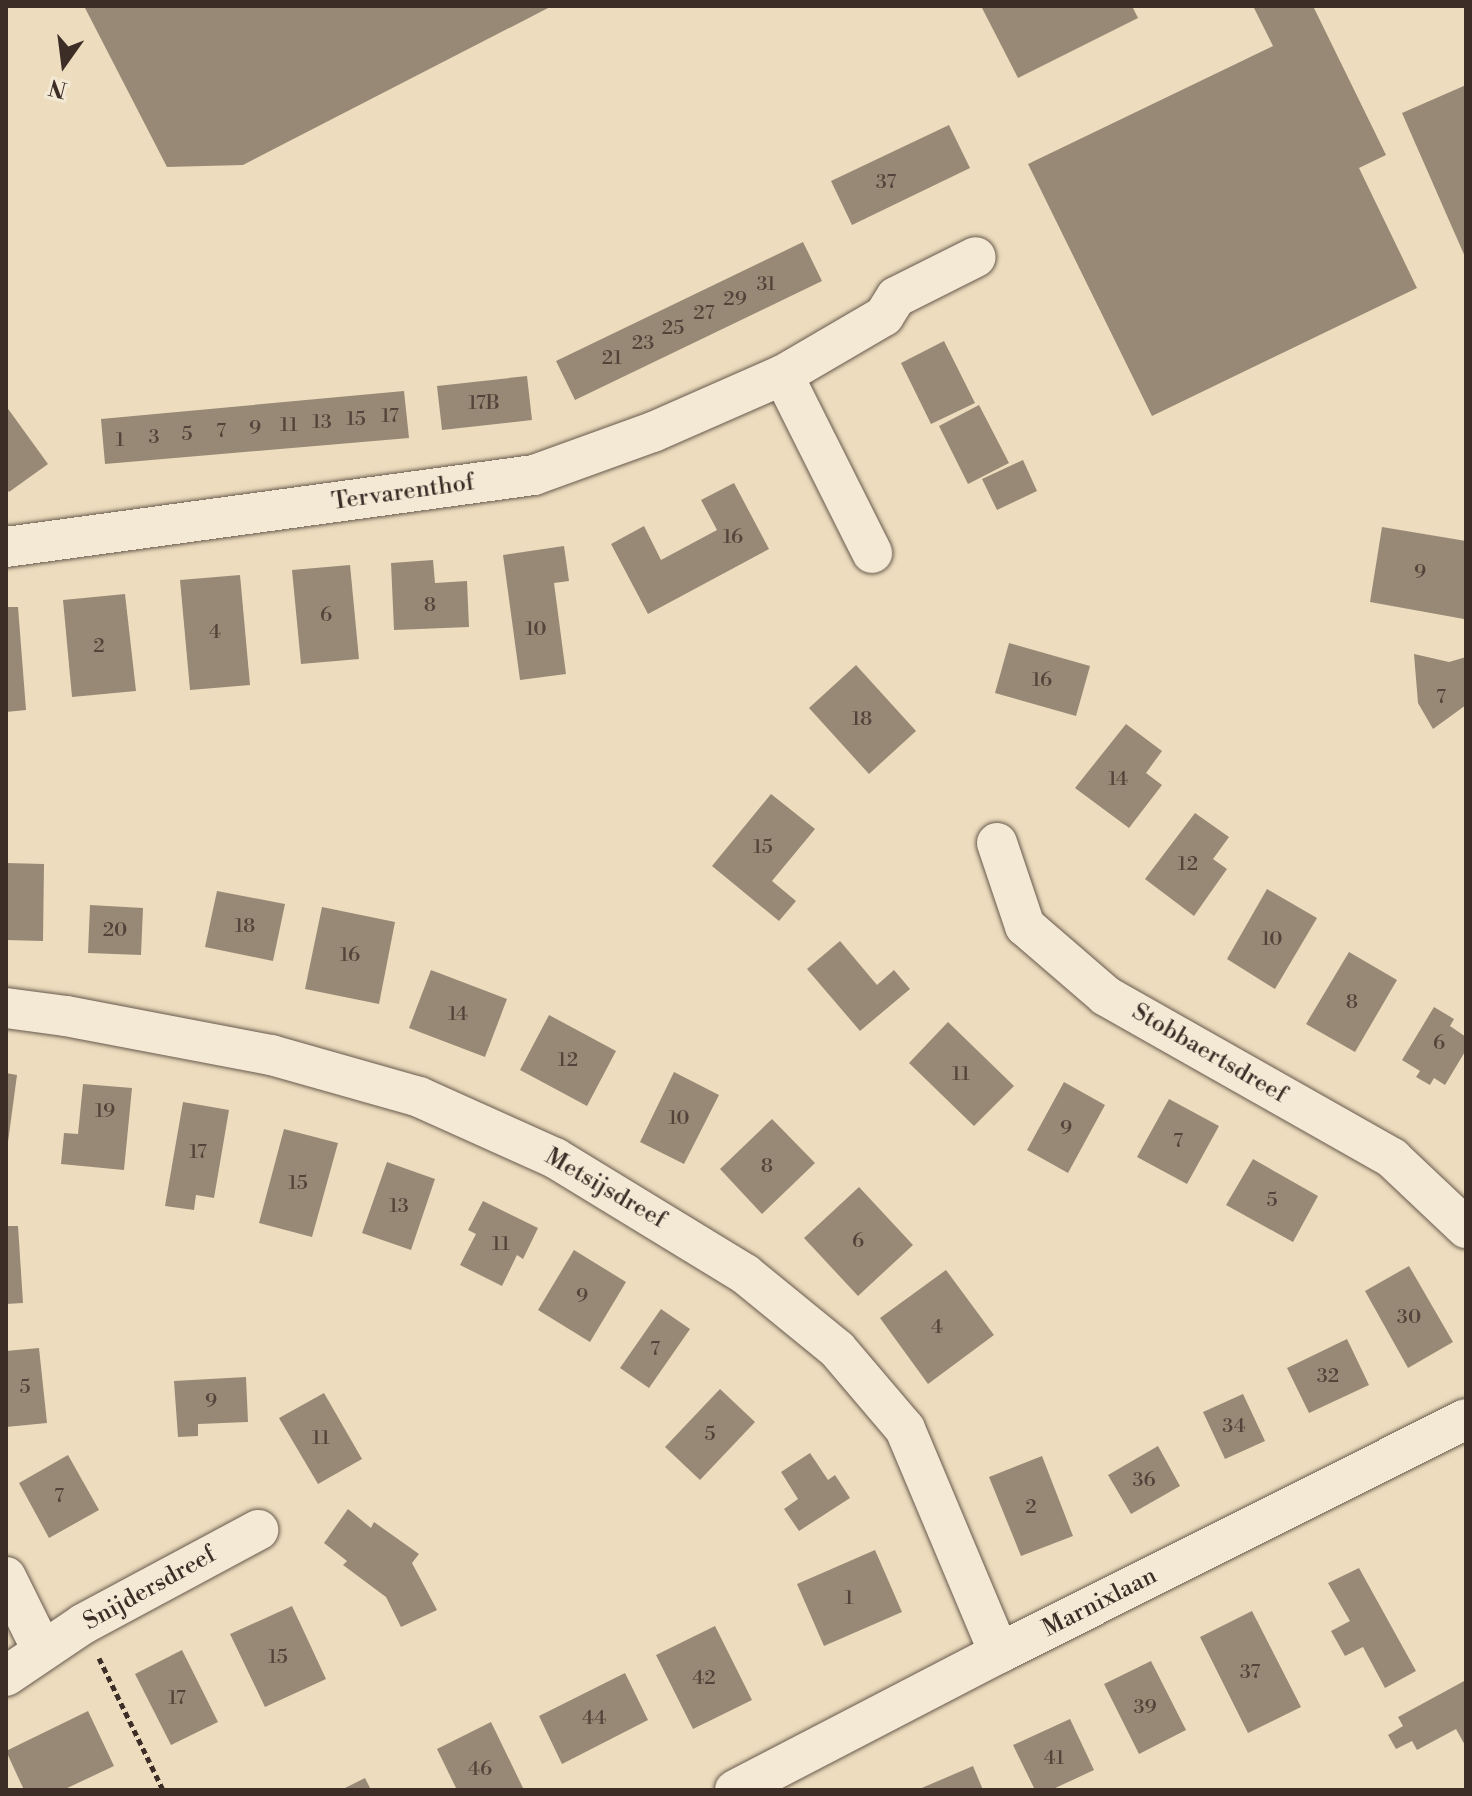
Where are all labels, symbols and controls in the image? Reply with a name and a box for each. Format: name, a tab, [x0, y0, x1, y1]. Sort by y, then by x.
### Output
north arrow	[24, 24, 104, 104]
text: N	[46, 73, 70, 103]
house number: 37	[876, 170, 896, 194]
house number: 31	[756, 272, 776, 296]
house number: 29	[723, 287, 747, 311]
house number: 27	[693, 301, 715, 325]
house number: 25	[662, 316, 684, 340]
house number: 23	[632, 331, 654, 355]
house number: 21	[602, 346, 622, 370]
house number: 17B	[468, 391, 500, 415]
house number: 17	[381, 404, 399, 428]
house number: 15	[346, 407, 366, 431]
house number: 13	[312, 410, 332, 434]
house number: 11	[280, 413, 298, 437]
house number: 9	[249, 416, 261, 440]
house number: 7	[216, 419, 226, 443]
house number: 5	[181, 422, 193, 446]
house number: 3	[148, 425, 160, 449]
house number: 1	[116, 428, 124, 452]
street label: Tervarenthof	[330, 469, 476, 517]
house number: 16	[723, 525, 743, 549]
house number: 9	[1414, 560, 1426, 584]
house number: 8	[424, 593, 436, 617]
house number: 6	[320, 603, 332, 627]
house number: 10	[525, 617, 547, 641]
house number: 4	[209, 620, 221, 644]
house number: 2	[93, 634, 105, 658]
house number: 16	[1032, 668, 1052, 692]
house number: 7	[1436, 685, 1446, 709]
house number: 18	[852, 707, 872, 731]
house number: 14	[1108, 767, 1128, 791]
house number: 15	[753, 835, 773, 859]
house number: 12	[1178, 852, 1198, 876]
house number: 18	[235, 914, 255, 938]
house number: 20	[103, 918, 127, 942]
house number: 10	[1261, 927, 1283, 951]
house number: 16	[340, 943, 360, 967]
house number: 8	[1346, 990, 1358, 1014]
street label: Stobbaertsdreef	[1127, 998, 1291, 1110]
house number: 14	[448, 1002, 468, 1026]
house number: 6	[1433, 1031, 1445, 1055]
house number: 12	[558, 1048, 578, 1072]
house number: 11	[952, 1062, 970, 1086]
house number: 19	[95, 1099, 115, 1123]
house number: 10	[668, 1106, 690, 1130]
house number: 9	[1060, 1116, 1072, 1140]
house number: 7	[1173, 1129, 1183, 1153]
house number: 17	[189, 1140, 207, 1164]
street label: Metsijsdreef	[539, 1143, 671, 1235]
house number: 8	[761, 1154, 773, 1178]
house number: 15	[288, 1171, 308, 1195]
house number: 5	[1266, 1188, 1278, 1212]
house number: 13	[389, 1194, 409, 1218]
house number: 6	[852, 1229, 864, 1253]
house number: 11	[492, 1232, 510, 1256]
house number: 9	[576, 1284, 588, 1308]
house number: 30	[1397, 1305, 1421, 1329]
house number: 4	[931, 1315, 943, 1339]
house number: 7	[650, 1337, 660, 1361]
house number: 32	[1317, 1364, 1339, 1388]
house number: 5	[19, 1375, 31, 1399]
house number: 9	[205, 1389, 217, 1413]
house number: 34	[1222, 1414, 1246, 1438]
house number: 5	[704, 1422, 716, 1446]
house number: 11	[312, 1426, 330, 1450]
house number: 36	[1132, 1468, 1156, 1492]
house number: 7	[54, 1484, 64, 1508]
house number: 2	[1025, 1495, 1037, 1519]
street label: Snijdersdreef	[79, 1541, 221, 1637]
street label: Marnixlaan	[1038, 1562, 1162, 1644]
house number: 1	[845, 1586, 853, 1610]
house number: 15	[268, 1645, 288, 1669]
house number: 37	[1240, 1660, 1260, 1684]
house number: 42	[692, 1666, 716, 1690]
house number: 17	[168, 1686, 186, 1710]
house number: 39	[1133, 1695, 1157, 1719]
house number: 44	[582, 1706, 606, 1730]
house number: 41	[1044, 1746, 1064, 1770]
house number: 46	[468, 1757, 492, 1781]

